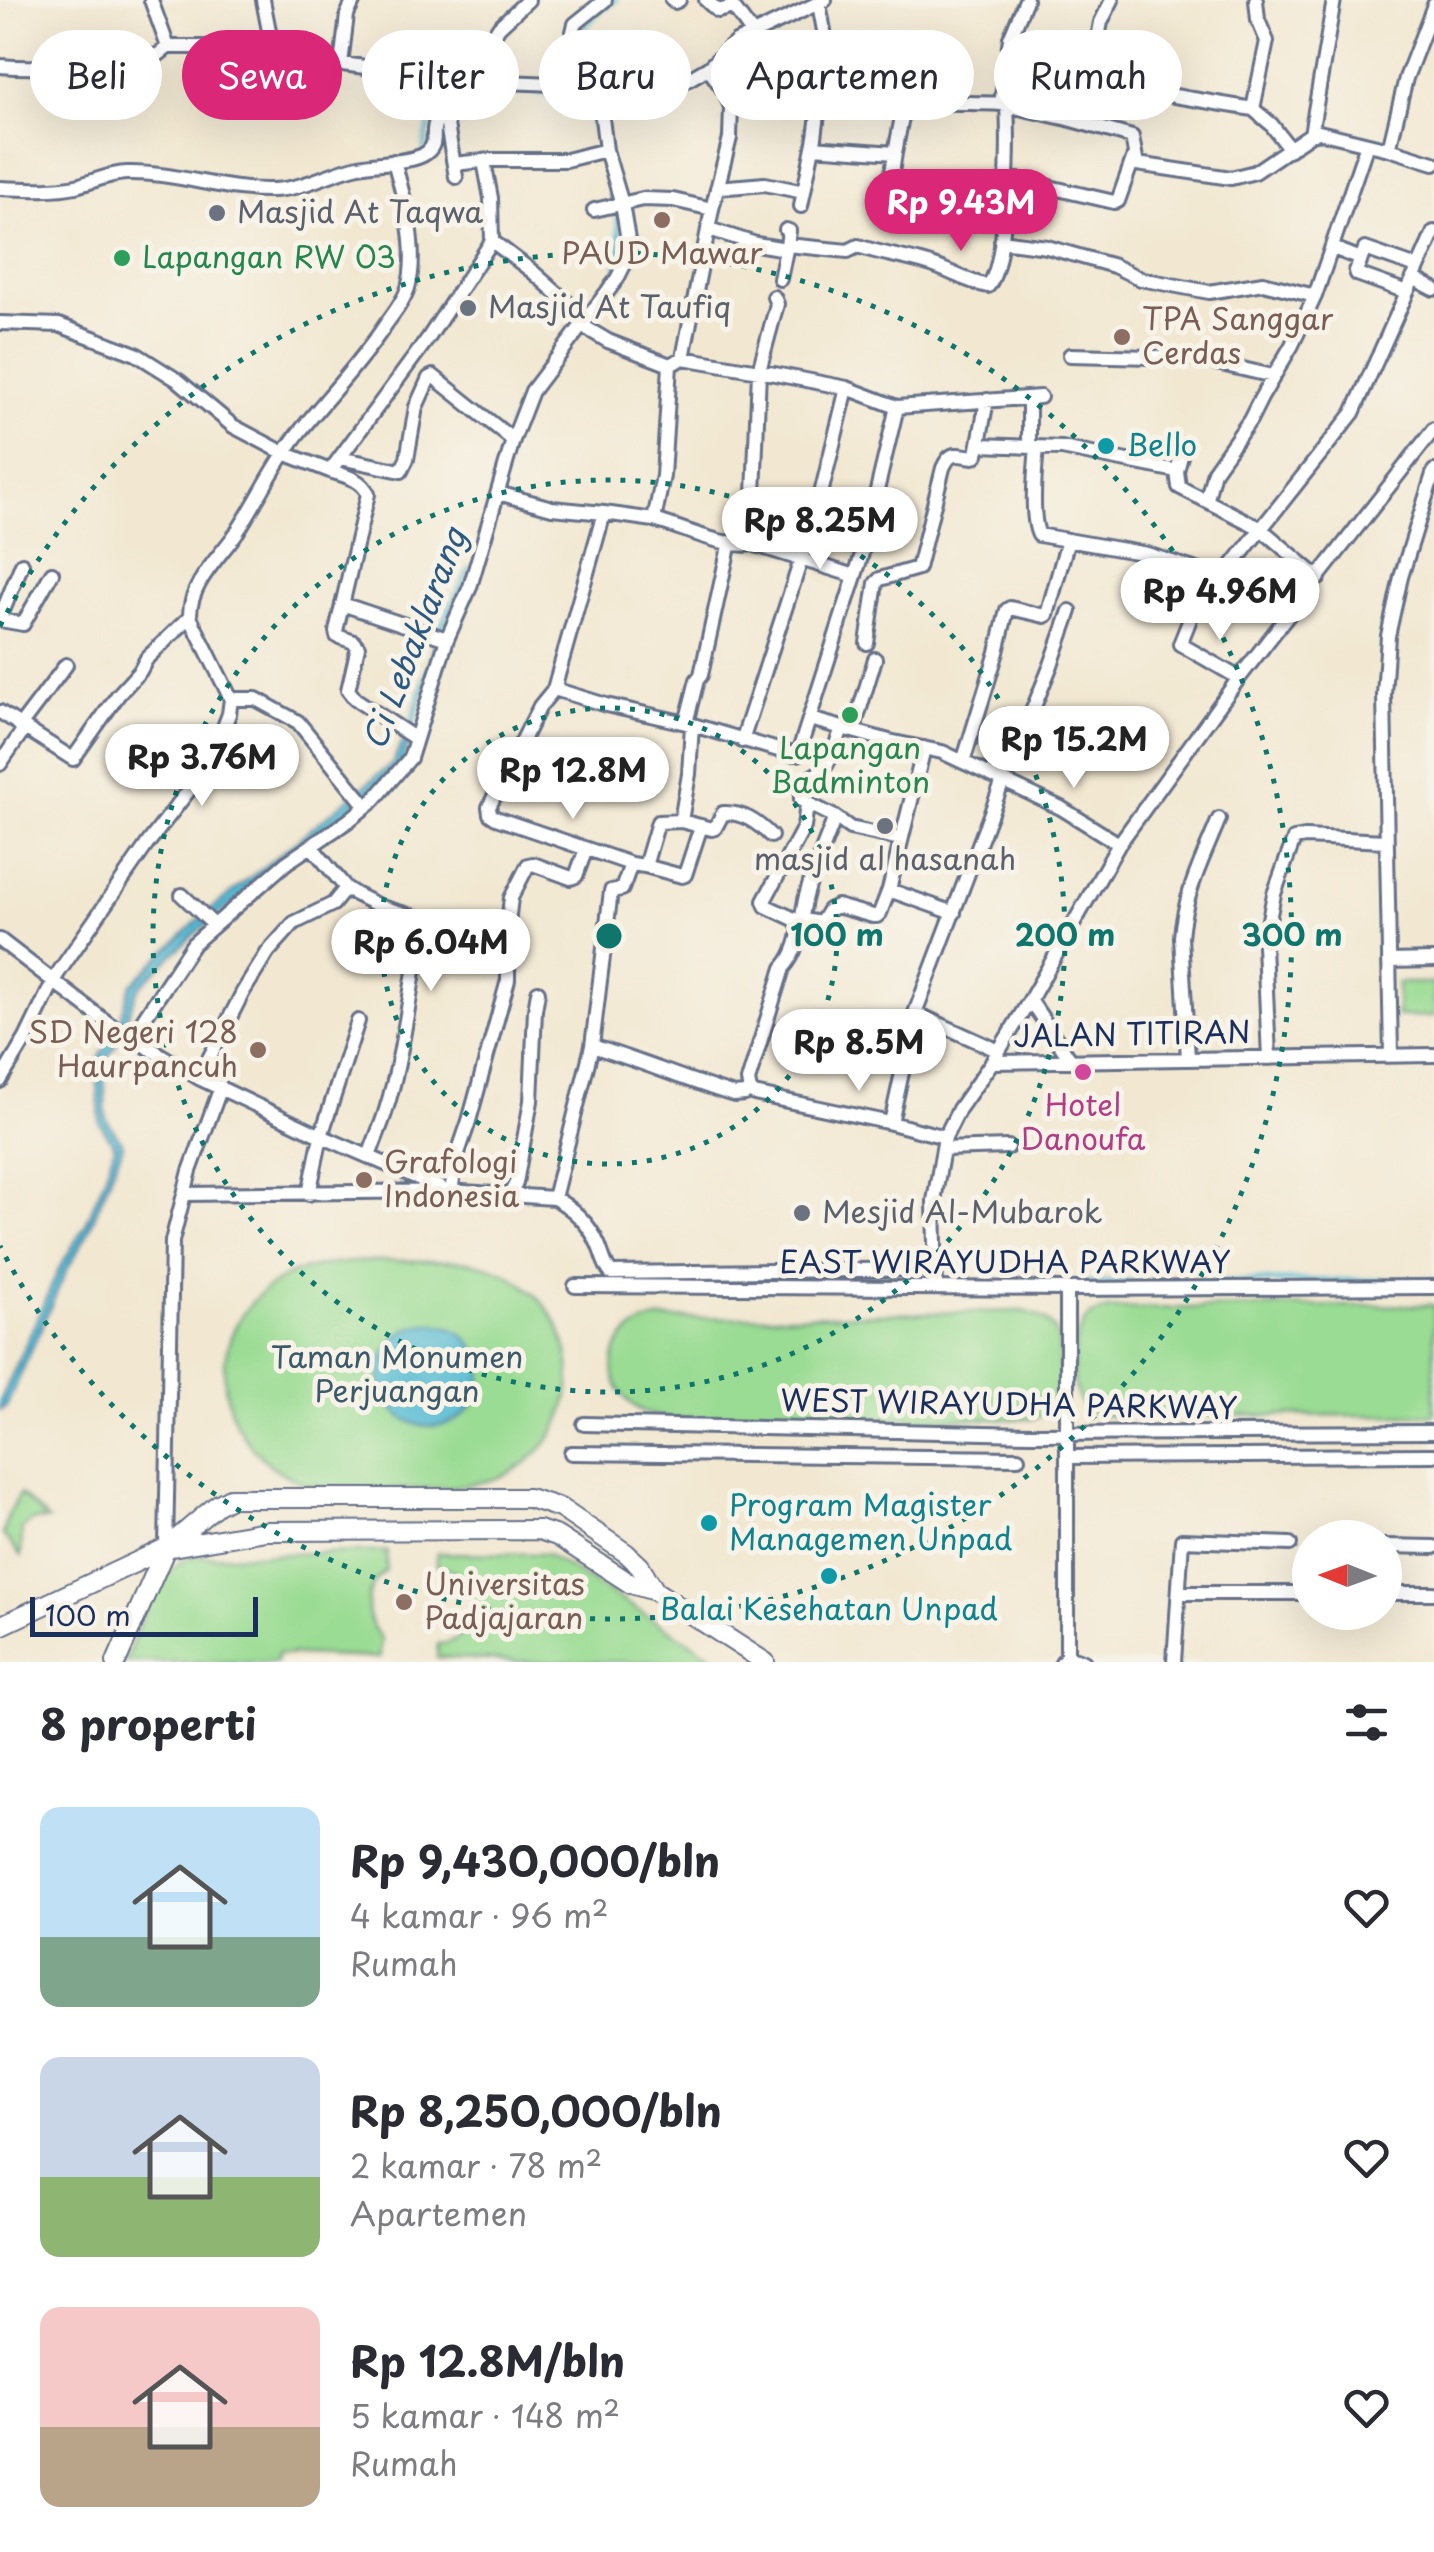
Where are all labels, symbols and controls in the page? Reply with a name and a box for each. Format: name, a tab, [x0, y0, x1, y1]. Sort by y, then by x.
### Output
chip: Beli	[30, 30, 162, 120]
chip: Sewa	[182, 30, 342, 120]
chip: Filter	[362, 30, 519, 120]
chip: Baru	[539, 30, 691, 120]
chip: Apartemen	[711, 30, 974, 120]
chip: Rumah	[994, 30, 1182, 120]
pin: Rp 9.43M	[858, 169, 1064, 254]
text: Rp 9.43M	[887, 177, 1035, 225]
place label: Masjid At Taqwa	[237, 188, 483, 233]
marker: Masjid At Taqwa	[206, 202, 228, 224]
marker: PAUD Mawar	[651, 209, 673, 231]
place label: PAUD Mawar	[561, 229, 763, 274]
place label: Lapangan RW 03	[142, 233, 396, 278]
marker: Lapangan RW 03	[111, 247, 133, 269]
place label: Masjid At Taufiq	[488, 283, 731, 328]
place label: TPA Sanggar Cerdas	[1142, 295, 1334, 374]
marker: Masjid At Taufiq	[457, 297, 479, 319]
marker: TPA Sanggar Cerdas	[1111, 326, 1133, 348]
place label: Bello	[1126, 421, 1197, 466]
marker: Bello	[1095, 435, 1117, 457]
pin: Rp 8.25M	[717, 487, 923, 572]
text: Rp 8.25M	[744, 495, 896, 543]
water label: Ci Lebaklarang	[349, 518, 478, 756]
pin: Rp 4.96M	[1117, 558, 1323, 643]
text: Rp 4.96M	[1143, 566, 1297, 614]
marker: Lapangan Badminton	[839, 704, 861, 726]
pin: Rp 15.2M	[971, 706, 1177, 791]
text: Rp 15.2M	[1000, 714, 1148, 762]
pin: Rp 3.76M	[99, 724, 305, 809]
place label: Lapangan Badminton	[770, 724, 930, 803]
text: Rp 3.76M	[127, 732, 277, 780]
pin: Rp 12.8M	[470, 737, 676, 822]
text: Rp 12.8M	[499, 745, 647, 793]
marker: masjid al hasanah	[874, 815, 896, 837]
place label: masjid al hasanah	[754, 835, 1016, 880]
pin: Rp 6.04M	[328, 909, 534, 994]
text: 100 m	[790, 911, 884, 956]
text: 200 m	[1015, 911, 1115, 956]
text: 300 m	[1241, 911, 1343, 956]
text: Rp 6.04M	[353, 917, 509, 965]
centre of rings	[591, 918, 627, 954]
place label: SD Negeri 128 Haurpancuh	[28, 1008, 238, 1087]
street label: JALAN TITIRAN	[1013, 1008, 1251, 1057]
pin: Rp 8.5M	[767, 1009, 951, 1094]
text: Rp 8.5M	[793, 1017, 925, 1065]
marker: SD Negeri 128 Haurpancuh	[247, 1039, 269, 1061]
marker: Hotel Danoufa	[1072, 1061, 1094, 1083]
place label: Hotel Danoufa	[1021, 1081, 1146, 1160]
place label: Grafologi Indonesia	[384, 1138, 520, 1217]
marker: Grafologi Indonesia	[353, 1169, 375, 1191]
place label: Mesjid Al-Mubarok	[822, 1188, 1103, 1233]
marker: Mesjid Al-Mubarok	[791, 1202, 813, 1224]
street label: EAST WIRAYUDHA PARKWAY	[779, 1238, 1231, 1283]
park label: Taman Monumen Perjuangan	[271, 1333, 523, 1412]
street label: WEST WIRAYUDHA PARKWAY	[780, 1376, 1238, 1429]
place label: Program Magister Managemen Unpad	[729, 1481, 1012, 1560]
marker: Program Magister Managemen Unpad	[698, 1512, 720, 1534]
north arrow	[1292, 1520, 1402, 1630]
map controls	[1292, 1520, 1402, 1630]
place label: Universitas Padjajaran	[424, 1560, 585, 1639]
marker: Balai Kesehatan Unpad	[818, 1565, 840, 1587]
place label: Balai Kesehatan Unpad	[660, 1585, 998, 1630]
marker: Universitas Padjajaran	[393, 1591, 415, 1613]
scale bar	[30, 1592, 258, 1636]
text: 100 m	[45, 1593, 131, 1636]
text: 8 properti	[40, 1691, 257, 1754]
icon: filters	[1339, 1695, 1394, 1750]
text: Rp 9,430,000/bln	[350, 1828, 720, 1891]
icon: home	[120, 1847, 240, 1967]
icon: heart	[1339, 1880, 1394, 1935]
text: 4 kamar · 96 m²	[350, 1891, 608, 1939]
text: Rumah	[350, 1939, 458, 1987]
text: Rp 8,250,000/bln	[350, 2078, 722, 2141]
icon: home	[120, 2097, 240, 2217]
icon: heart	[1339, 2130, 1394, 2185]
text: 2 kamar · 78 m²	[350, 2141, 602, 2189]
text: Apartemen	[350, 2189, 527, 2237]
text: Rp 12.8M/bln	[350, 2328, 625, 2391]
icon: home	[120, 2347, 240, 2467]
icon: heart	[1339, 2380, 1394, 2435]
text: 5 kamar · 148 m²	[350, 2391, 620, 2439]
text: Rumah	[350, 2439, 458, 2487]

